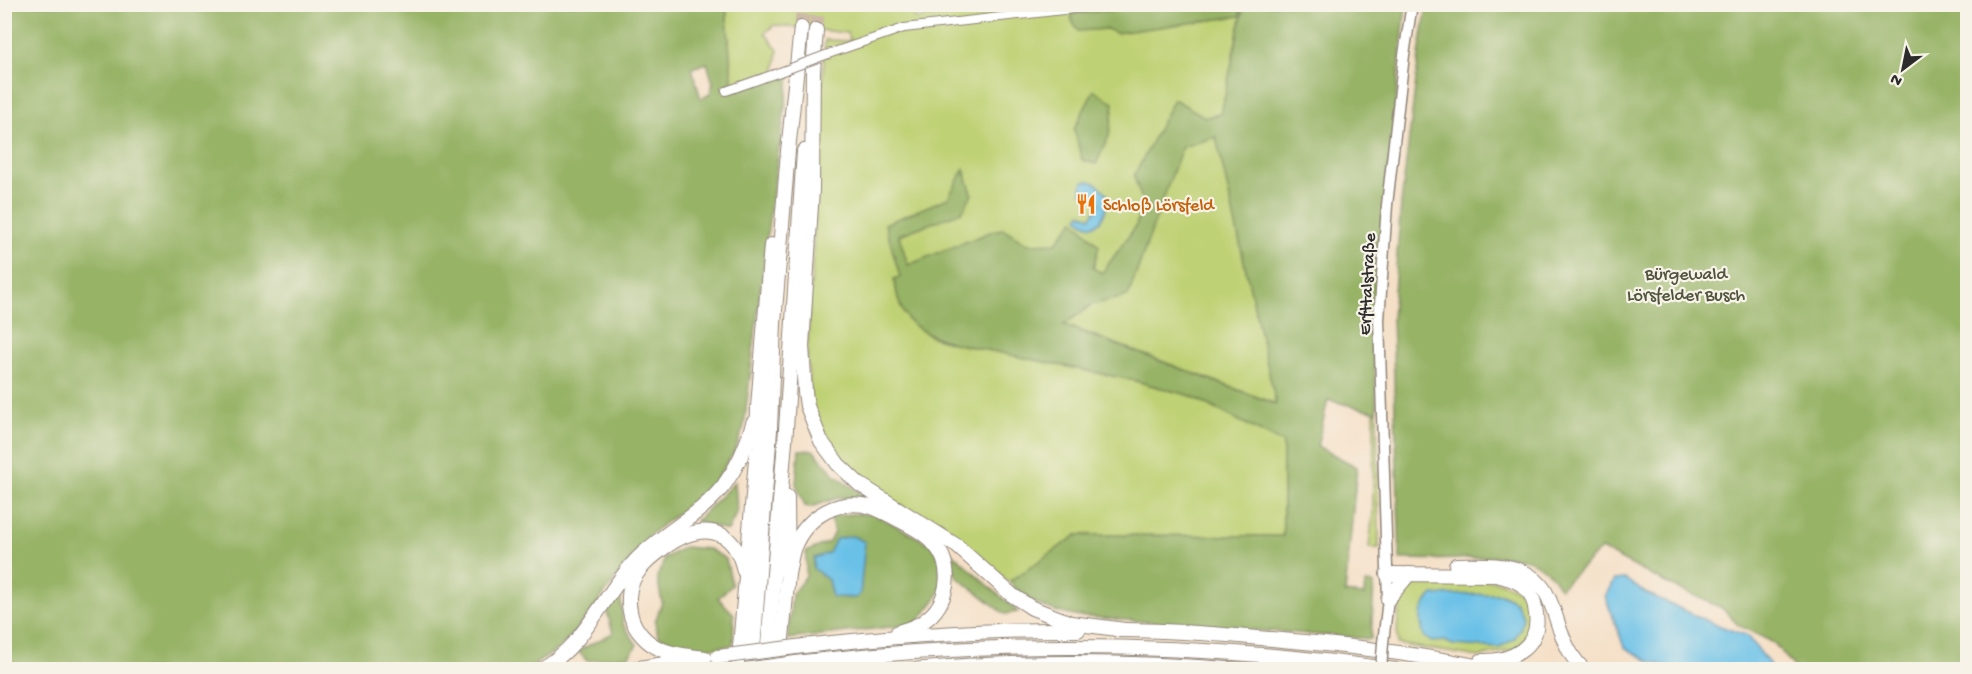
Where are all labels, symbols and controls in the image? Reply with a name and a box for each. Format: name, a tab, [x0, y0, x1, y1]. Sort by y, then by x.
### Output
north arrow	[1873, 39, 1933, 99]
text: N	[1887, 68, 1906, 90]
restaurant icon: Schloß Lörsfeld	[1074, 192, 1098, 216]
place label: Schloß Lörsfeld	[1103, 196, 1215, 217]
street label: Erfttalstraße	[1355, 232, 1382, 336]
park label: Bürgewald Lörsfelder Busch	[1627, 265, 1745, 307]

